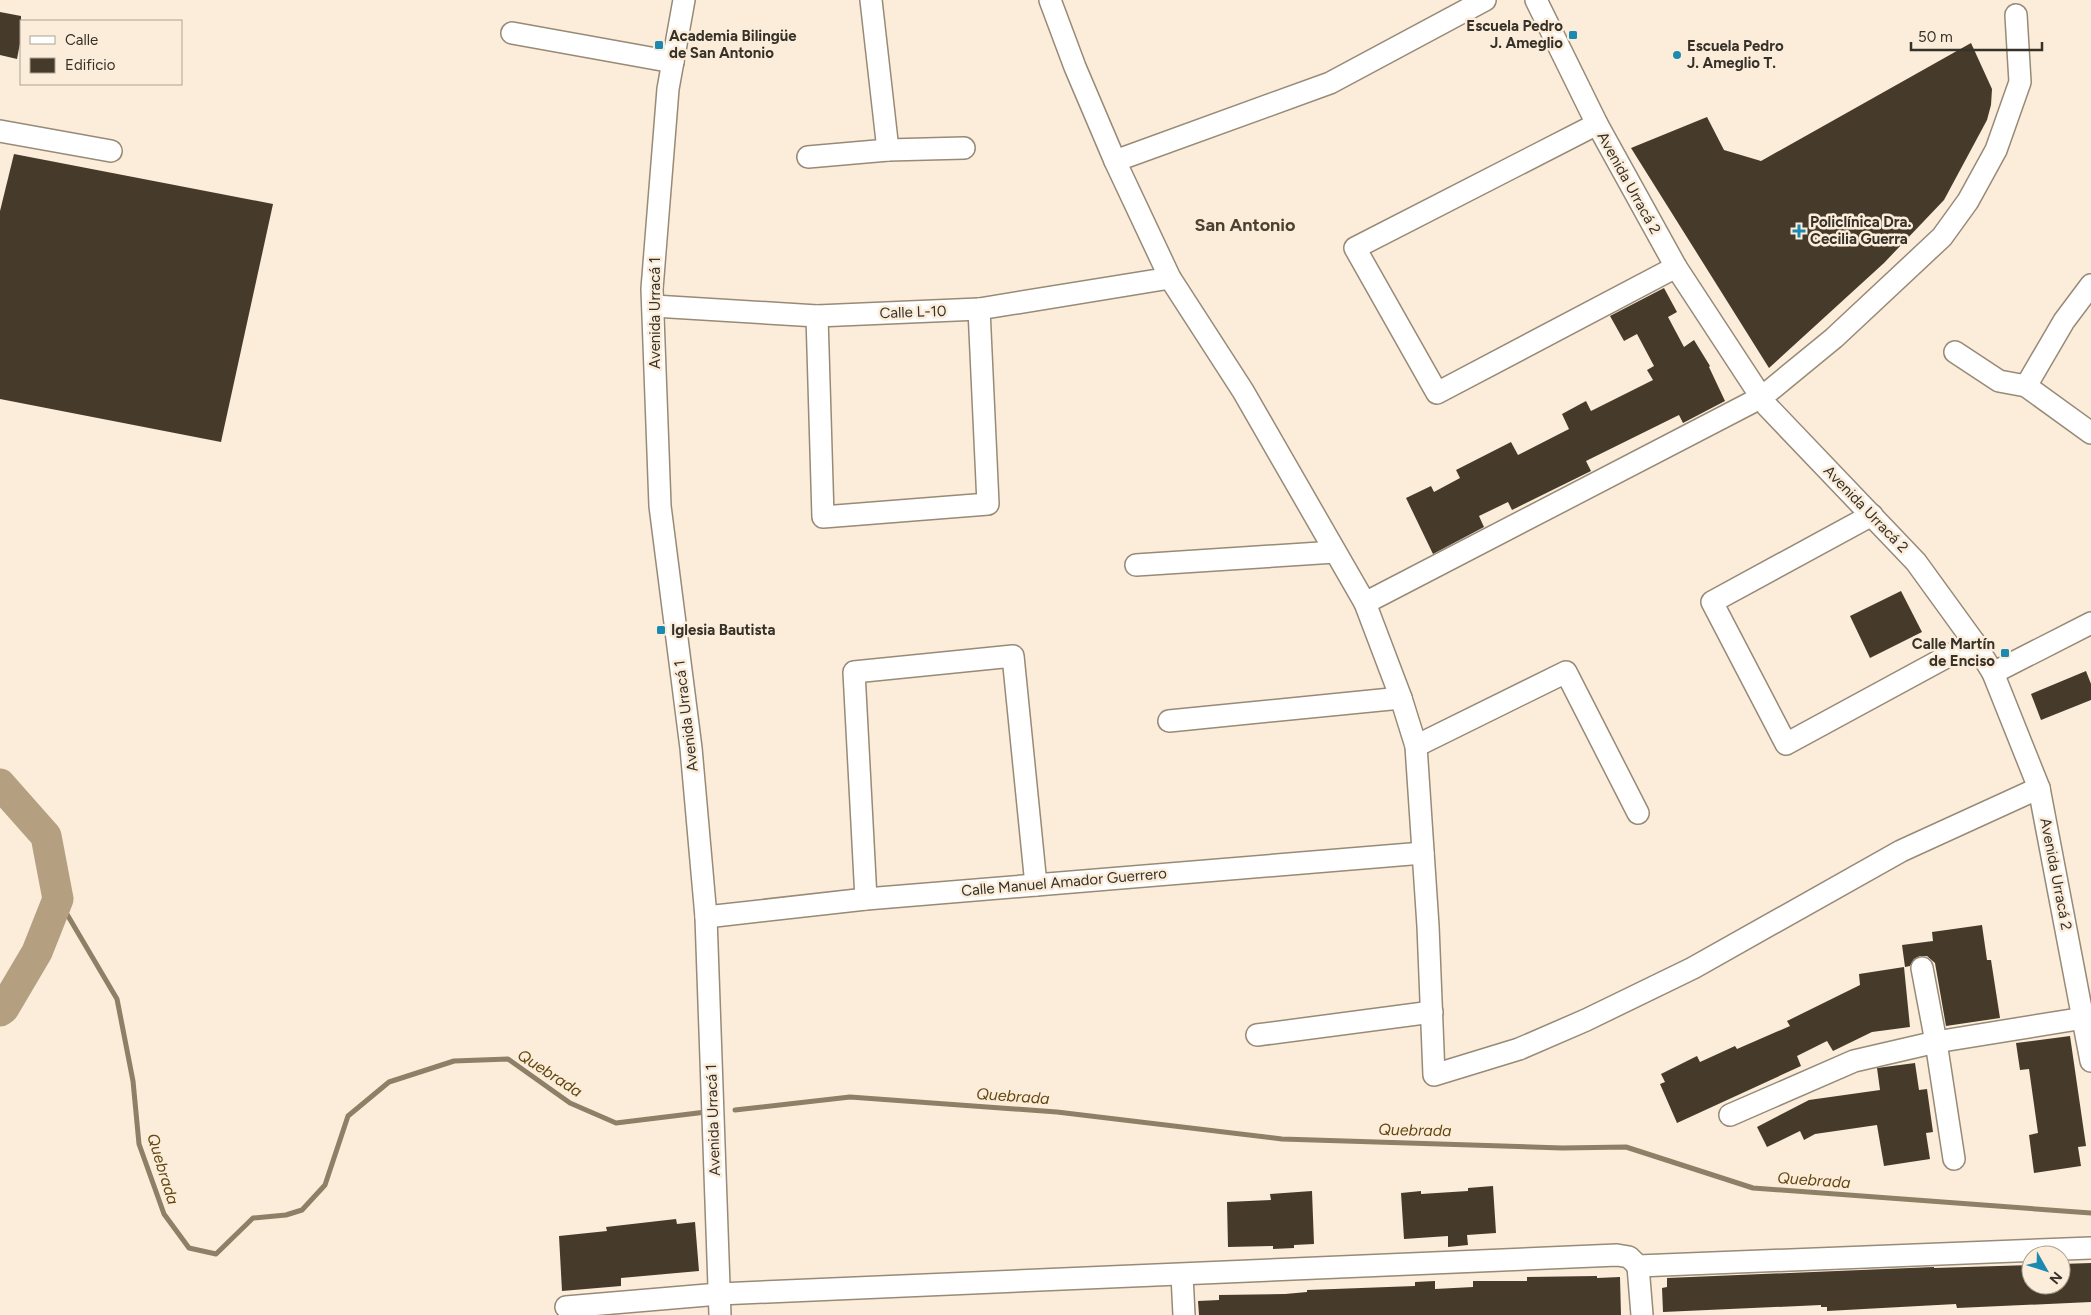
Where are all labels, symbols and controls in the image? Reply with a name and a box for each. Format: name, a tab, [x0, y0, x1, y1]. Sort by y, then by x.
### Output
place label: Escuela Pedro J. Ameglio	[1466, 17, 1563, 52]
legend	[20, 20, 182, 85]
scale bar	[1911, 20, 2042, 52]
place label: Academia Bilingüe de San Antonio	[669, 27, 797, 62]
text: 50 m	[1918, 28, 1953, 46]
marker: Escuela Pedro J. Ameglio	[1567, 29, 1579, 41]
text: Calle	[65, 31, 98, 49]
place label: Escuela Pedro J. Ameglio T.	[1687, 37, 1784, 72]
marker: Academia Bilingüe de San Antonio	[653, 39, 665, 51]
marker: Escuela Pedro J. Ameglio T.	[1671, 49, 1683, 61]
text: Edificio	[65, 56, 116, 74]
street label: Avenida Urracá 2	[1593, 129, 1665, 237]
place label: Policlínica Dra. Cecilia Guerra	[1810, 213, 1911, 248]
district label: San Antonio	[1194, 214, 1296, 236]
marker: Policlínica Dra. Cecilia Guerra	[1792, 224, 1806, 238]
street label: Avenida Urracá 1	[646, 257, 664, 369]
street label: Calle L-10	[879, 302, 947, 322]
street label: Avenida Urracá 2	[1820, 462, 1912, 556]
place label: Iglesia Bautista	[671, 621, 775, 639]
marker: Iglesia Bautista	[655, 624, 667, 636]
place label: Calle Martín de Enciso	[1912, 635, 1995, 670]
marker: Calle Martín de Enciso	[1999, 647, 2011, 659]
street label: Avenida Urracá 1	[670, 659, 702, 773]
street label: Avenida Urracá 2	[2036, 816, 2076, 932]
street label: Calle Manuel Amador Guerrero	[961, 864, 1168, 900]
water label: Quebrada	[514, 1045, 586, 1101]
street label: Avenida Urracá 1	[702, 1064, 724, 1176]
water label: Quebrada	[976, 1084, 1050, 1108]
water label: Quebrada	[1378, 1120, 1452, 1140]
water label: Quebrada	[143, 1131, 183, 1207]
water label: Quebrada	[1777, 1168, 1851, 1192]
north arrow	[2021, 1245, 2071, 1295]
text: N	[2046, 1268, 2066, 1287]

